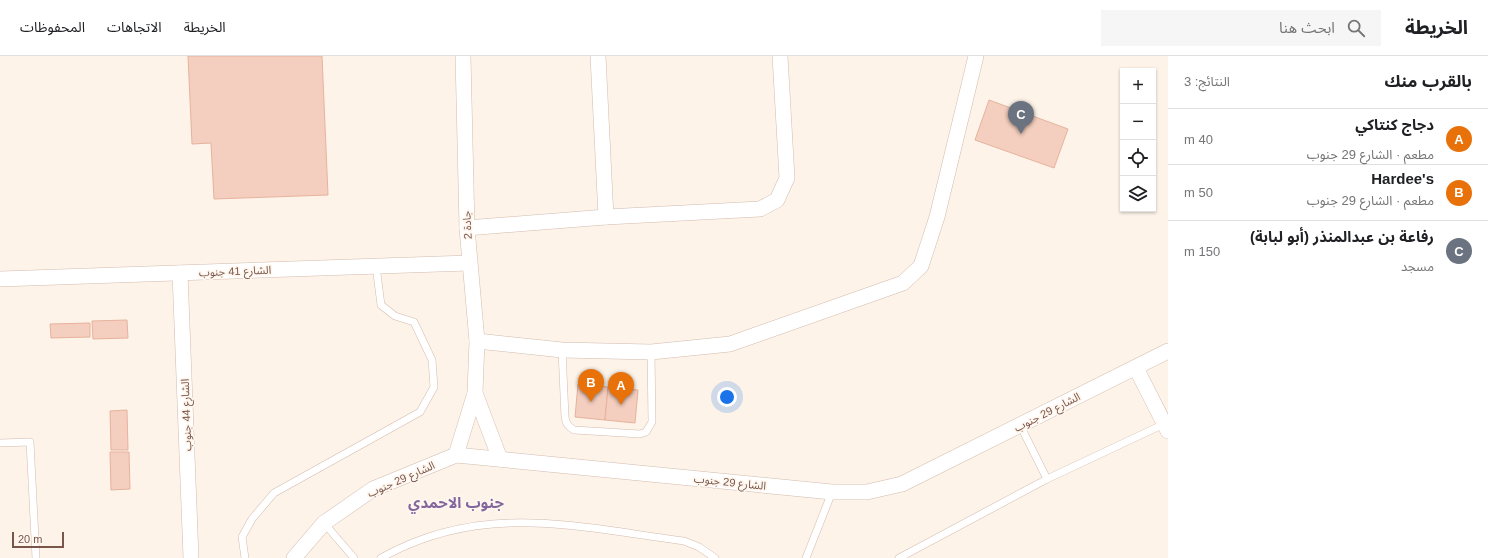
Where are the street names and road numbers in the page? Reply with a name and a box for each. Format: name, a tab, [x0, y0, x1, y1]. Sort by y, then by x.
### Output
street label: جادة 2	[460, 210, 475, 240]
street label: الشارع 41 جنوب	[199, 264, 271, 280]
street label: الشارع 44 جنوب	[179, 379, 195, 451]
street label: الشارع 29 جنوب	[1012, 390, 1083, 436]
street label: الشارع 29 جنوب	[365, 459, 437, 501]
street label: الشارع 29 جنوب	[693, 472, 767, 494]

